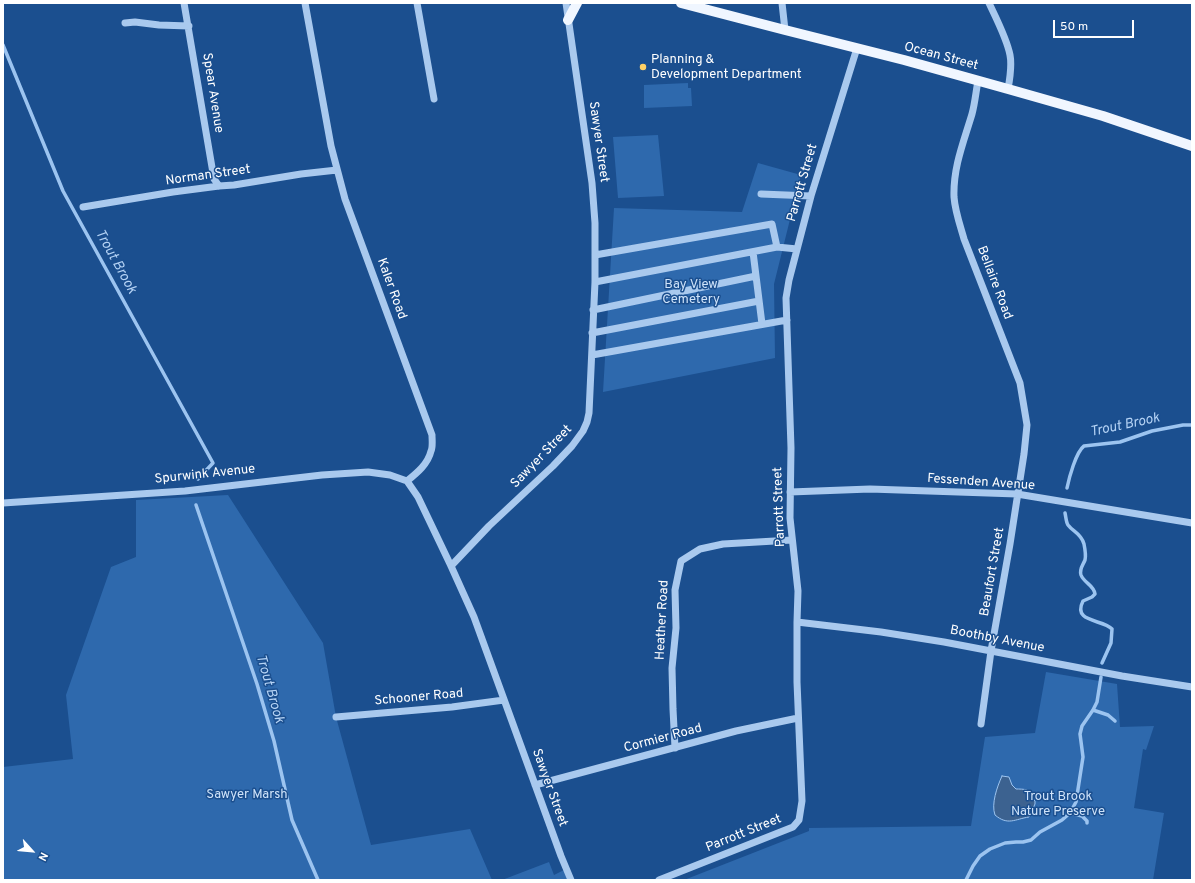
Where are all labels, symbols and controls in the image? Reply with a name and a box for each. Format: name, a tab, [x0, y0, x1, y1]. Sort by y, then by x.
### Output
scale bar	[1055, 12, 1136, 38]
text: 50 m	[1060, 19, 1088, 35]
street label: Ocean Street	[902, 40, 980, 74]
street label: Spear Avenue	[198, 52, 226, 134]
place label: Planning & Development Department	[651, 52, 802, 83]
marker: Planning & Development Department	[638, 62, 648, 72]
street label: Sawyer Street	[585, 100, 611, 184]
street label: Parrott Street	[784, 142, 822, 224]
street label: Norman Street	[165, 162, 251, 190]
water label: Trout Brook	[90, 227, 140, 297]
street label: Bellaire Road	[973, 244, 1015, 322]
street label: Kaler Road	[373, 256, 409, 322]
park label: Bay View Cemetery	[662, 277, 720, 308]
water label: Trout Brook	[1089, 410, 1161, 442]
street label: Sawyer Street	[508, 422, 576, 492]
street label: Spurwink Avenue	[154, 462, 256, 488]
street label: Parrott Street	[771, 467, 789, 547]
street label: Fessenden Avenue	[927, 471, 1035, 495]
street label: Beaufort Street	[978, 526, 1008, 618]
street label: Heather Road	[653, 580, 673, 660]
street label: Boothby Avenue	[948, 623, 1046, 657]
water label: Trout Brook	[251, 653, 287, 725]
street label: Schooner Road	[374, 686, 464, 710]
street label: Cormier Road	[622, 721, 704, 757]
street label: Sawyer Street	[528, 747, 570, 829]
park label: Sawyer Marsh	[206, 787, 288, 803]
park label: Trout Brook Nature Preserve	[1011, 789, 1105, 820]
street label: Parrott Street	[704, 812, 784, 856]
north arrow	[12, 831, 52, 871]
text: N	[35, 850, 51, 863]

